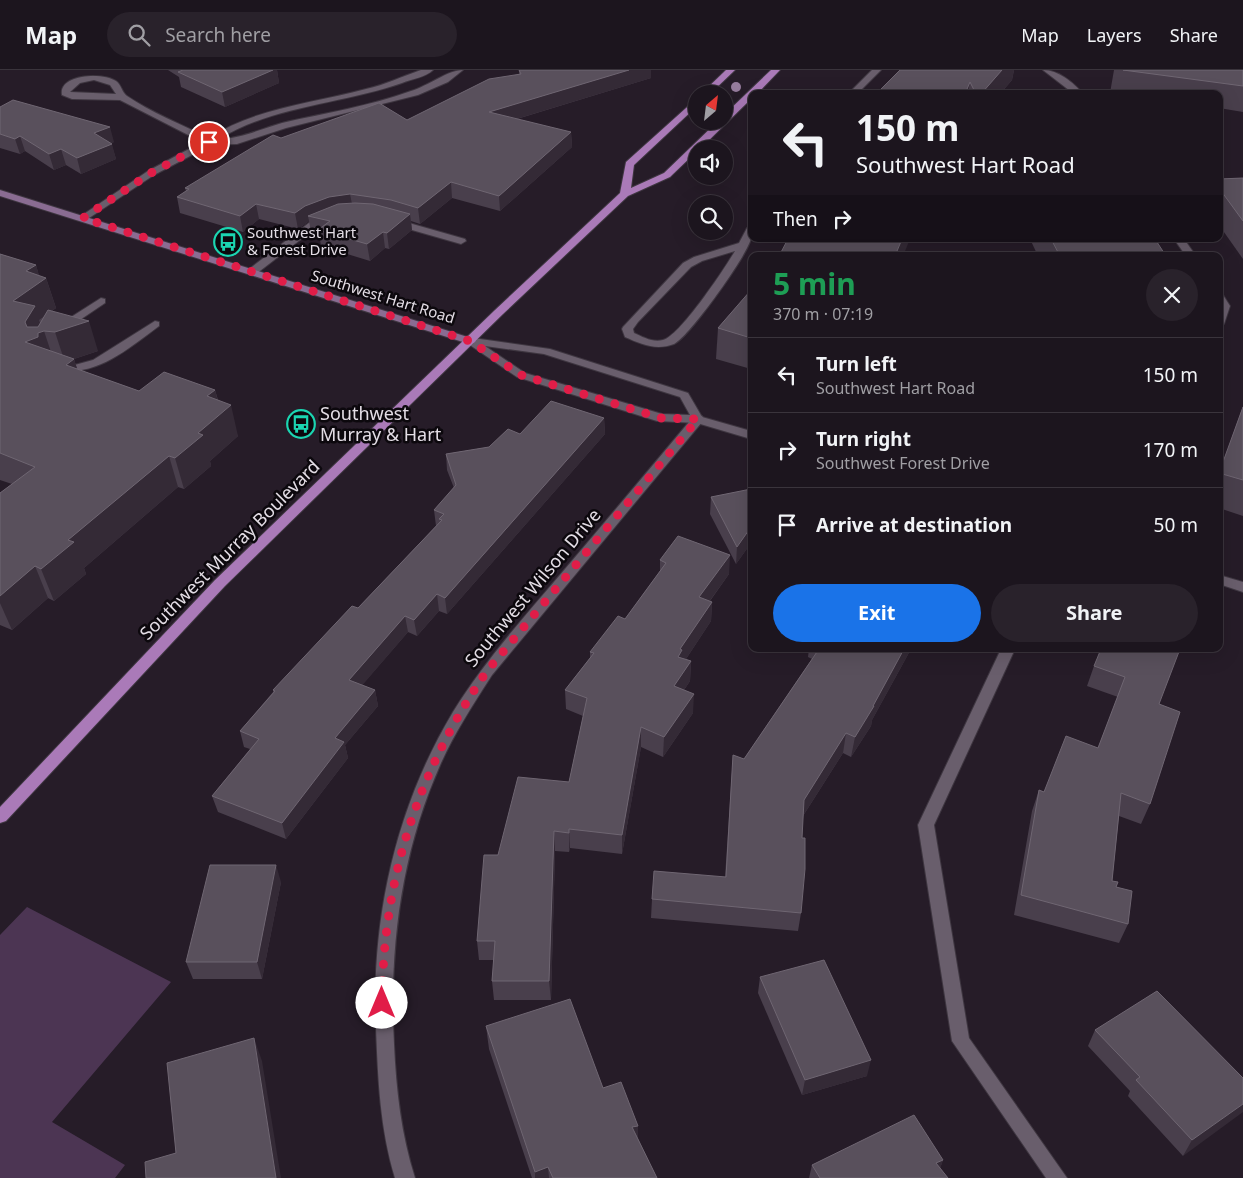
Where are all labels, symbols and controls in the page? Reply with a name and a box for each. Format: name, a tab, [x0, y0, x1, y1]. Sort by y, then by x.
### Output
search box	[107, 12, 457, 57]
text: Map	[25, 18, 77, 51]
icon: search	[125, 21, 153, 49]
text: Search here	[165, 22, 271, 48]
text: Map	[1021, 23, 1059, 47]
text: Layers	[1087, 23, 1142, 47]
text: Share	[1170, 23, 1218, 47]
north arrow	[688, 85, 732, 130]
map controls	[688, 85, 733, 240]
text: 150 m	[856, 104, 959, 151]
icon: left	[773, 110, 838, 175]
pin	[188, 121, 230, 163]
icon: arrive	[195, 128, 223, 156]
button: sound	[688, 140, 733, 185]
text: Southwest Hart Road	[856, 149, 1075, 179]
button: search	[688, 195, 733, 240]
icon: right	[828, 205, 856, 233]
text: Then	[773, 206, 818, 232]
place label: Southwest Hart & Forest Drive	[247, 222, 357, 259]
bus stop icon: Southwest Hart & Forest Drive	[213, 227, 243, 257]
text: 5 min	[773, 263, 856, 304]
street label: Southwest Hart Road	[309, 265, 458, 327]
button: close	[1146, 269, 1198, 321]
text: 370 m · 07:19	[773, 303, 873, 325]
text: Turn left	[816, 351, 897, 377]
icon: left	[773, 361, 801, 389]
text: 150 m	[1143, 362, 1198, 388]
text: Southwest Hart Road	[816, 377, 975, 399]
place label: Southwest Murray & Hart	[320, 401, 442, 446]
bus stop icon: Southwest Murray & Hart	[286, 409, 316, 439]
text: Turn right	[816, 426, 911, 452]
icon: right	[773, 436, 801, 464]
text: 170 m	[1143, 437, 1198, 463]
text: Southwest Forest Drive	[816, 452, 990, 474]
street label: Southwest Murray Boulevard	[134, 454, 324, 644]
street label: Southwest Wilson Drive	[459, 503, 606, 671]
icon: arrive	[773, 511, 801, 539]
text: Arrive at destination	[816, 512, 1012, 538]
text: 50 m	[1154, 512, 1198, 538]
button: Exit	[773, 584, 981, 642]
button: Share	[991, 584, 1198, 642]
position arrow	[355, 976, 407, 1028]

